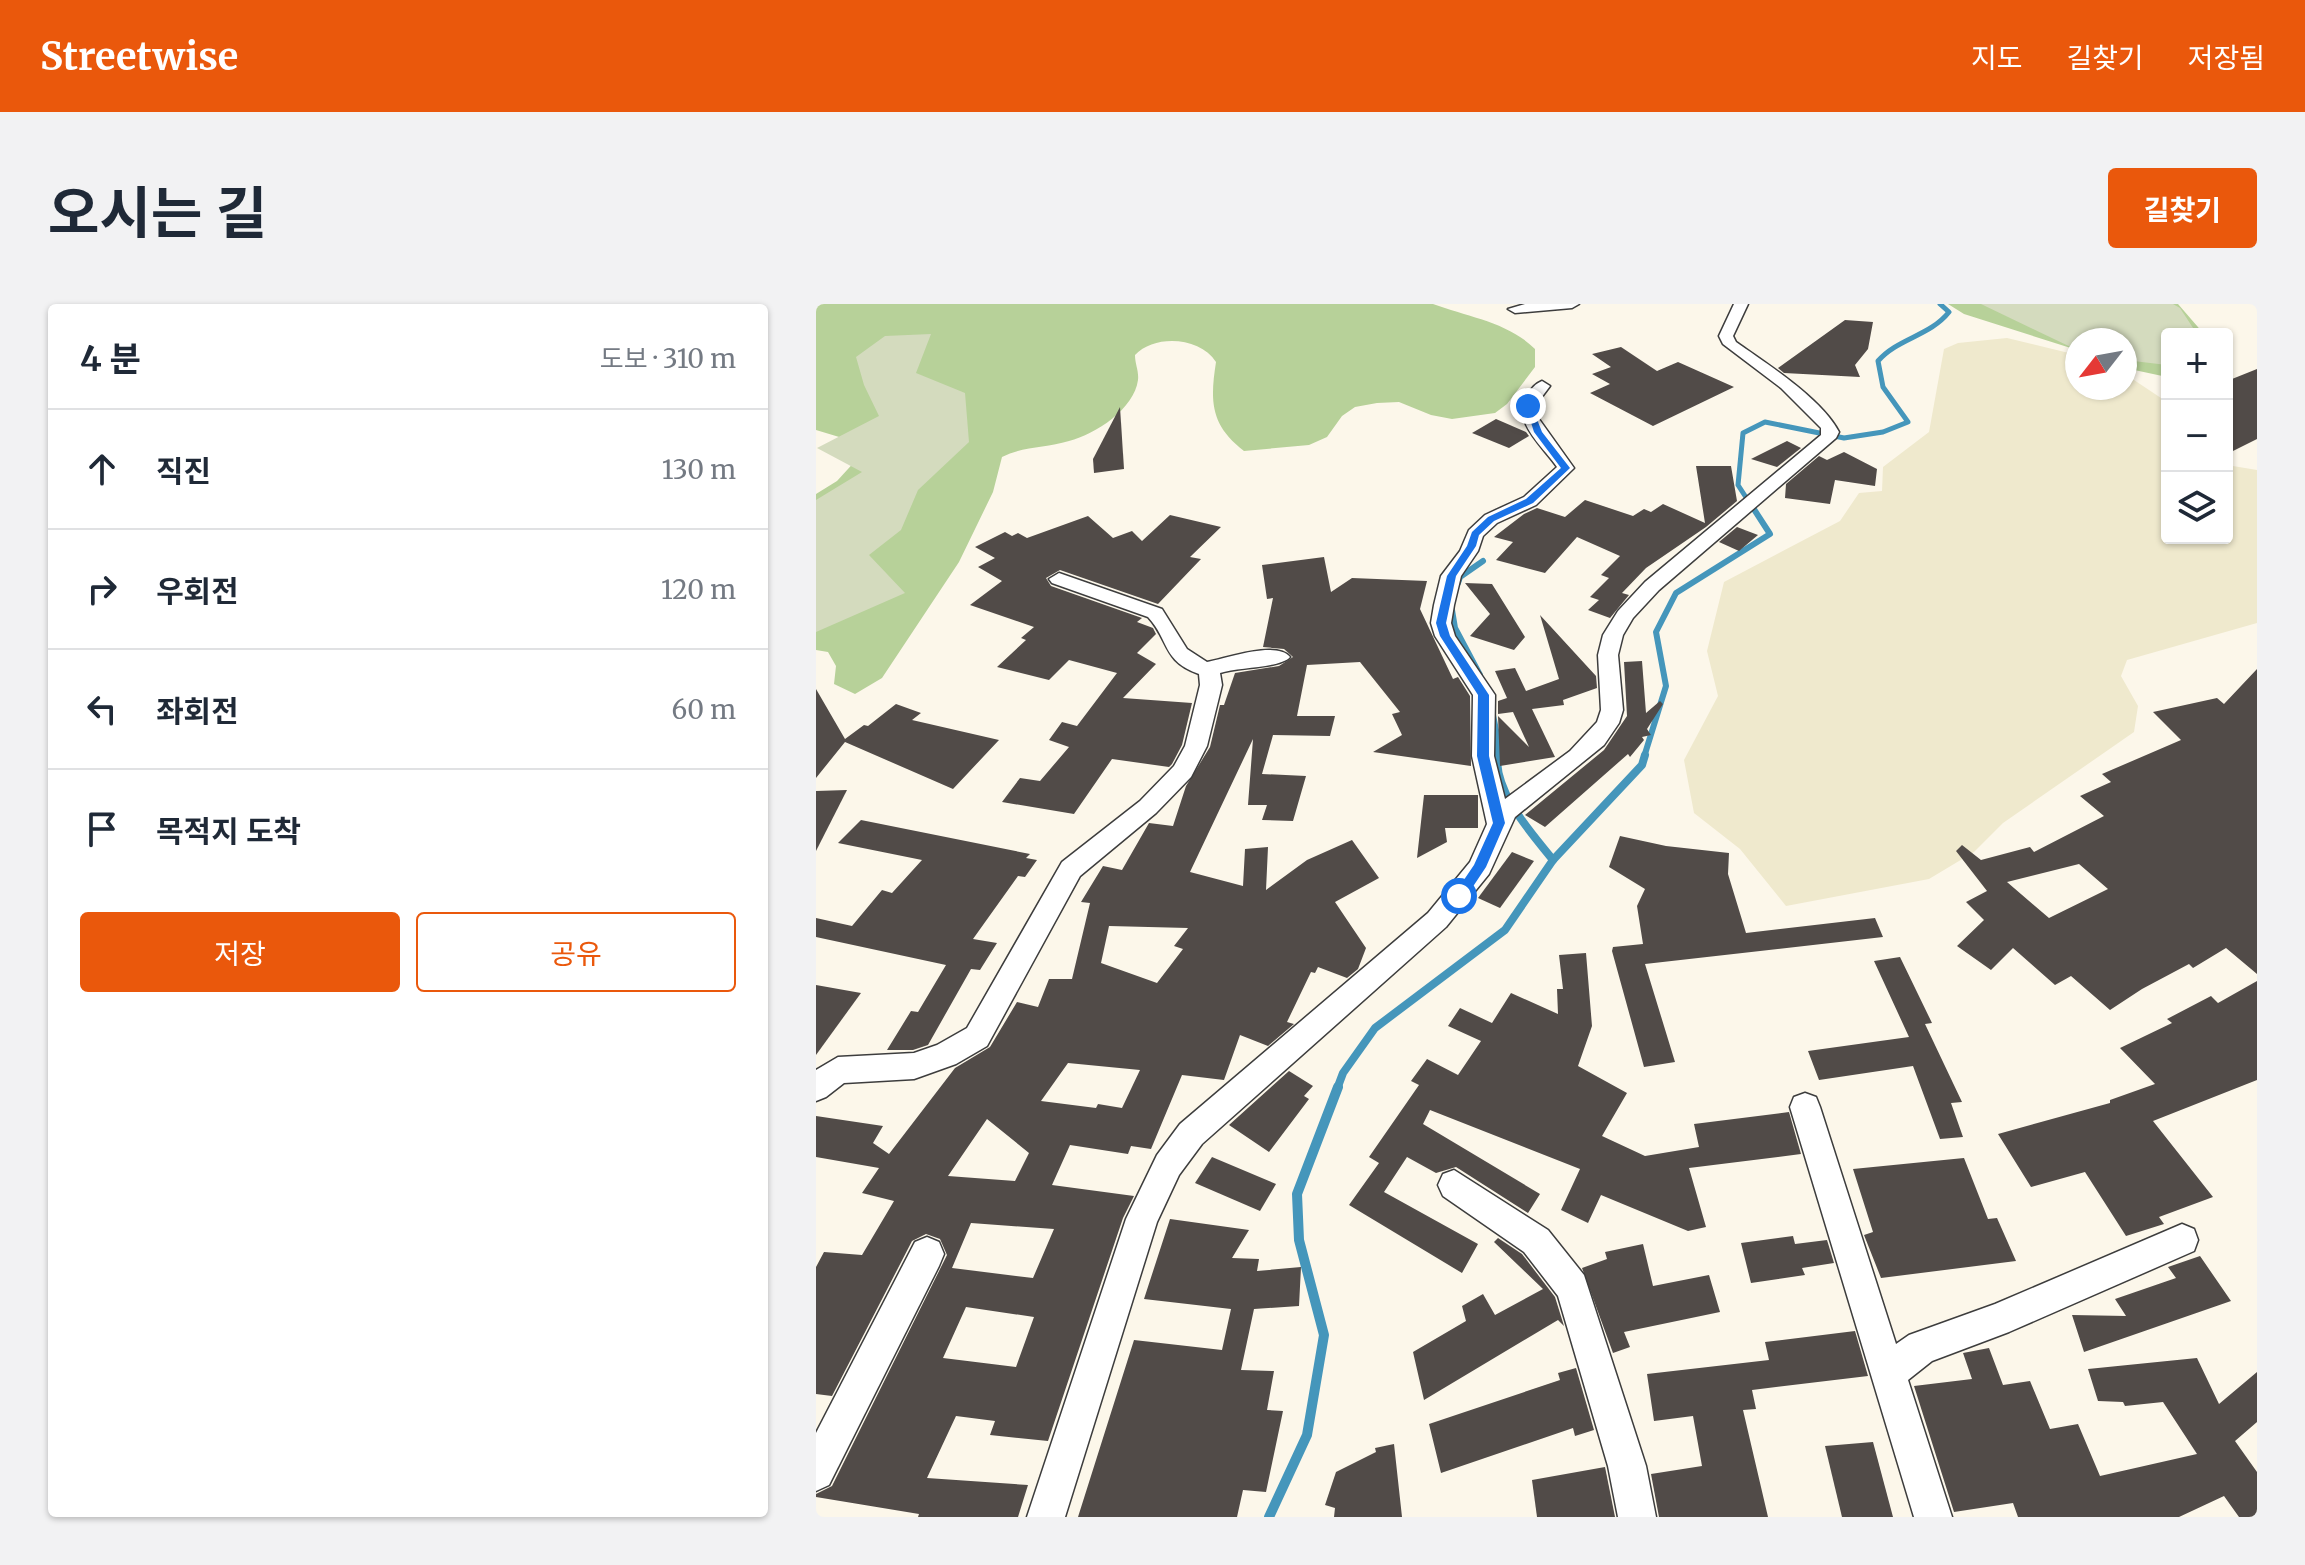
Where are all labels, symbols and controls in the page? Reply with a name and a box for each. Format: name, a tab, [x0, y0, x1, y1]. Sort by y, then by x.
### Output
text: Streetwise	[40, 33, 238, 80]
text: 지도	[1971, 40, 2022, 76]
text: 길찾기	[2066, 40, 2144, 76]
text: 저장됨	[2188, 40, 2265, 76]
button: 길찾기	[2108, 168, 2257, 248]
text: 오시는 길	[48, 178, 267, 248]
north arrow	[2065, 328, 2137, 400]
map controls	[2161, 328, 2233, 544]
button: +	[2161, 328, 2233, 400]
text: 4 분	[80, 338, 141, 380]
text: 도보 · 310 m	[600, 342, 736, 375]
route end	[1510, 388, 1546, 424]
button: −	[2161, 400, 2233, 472]
icon: ahead	[80, 447, 124, 491]
text: 직진	[156, 452, 211, 490]
text: 130 m	[662, 453, 736, 486]
button: layers	[2161, 472, 2233, 544]
icon: right	[80, 567, 124, 611]
text: 우회전	[156, 572, 239, 610]
text: 120 m	[661, 573, 736, 606]
icon: left	[80, 687, 124, 731]
text: 좌회전	[156, 692, 239, 730]
text: 60 m	[672, 693, 736, 726]
icon: arrive	[80, 807, 124, 851]
text: 목적지 도착	[156, 812, 301, 850]
route start	[1441, 878, 1477, 914]
button: 저장	[80, 912, 400, 992]
button: 공유	[416, 912, 736, 992]

